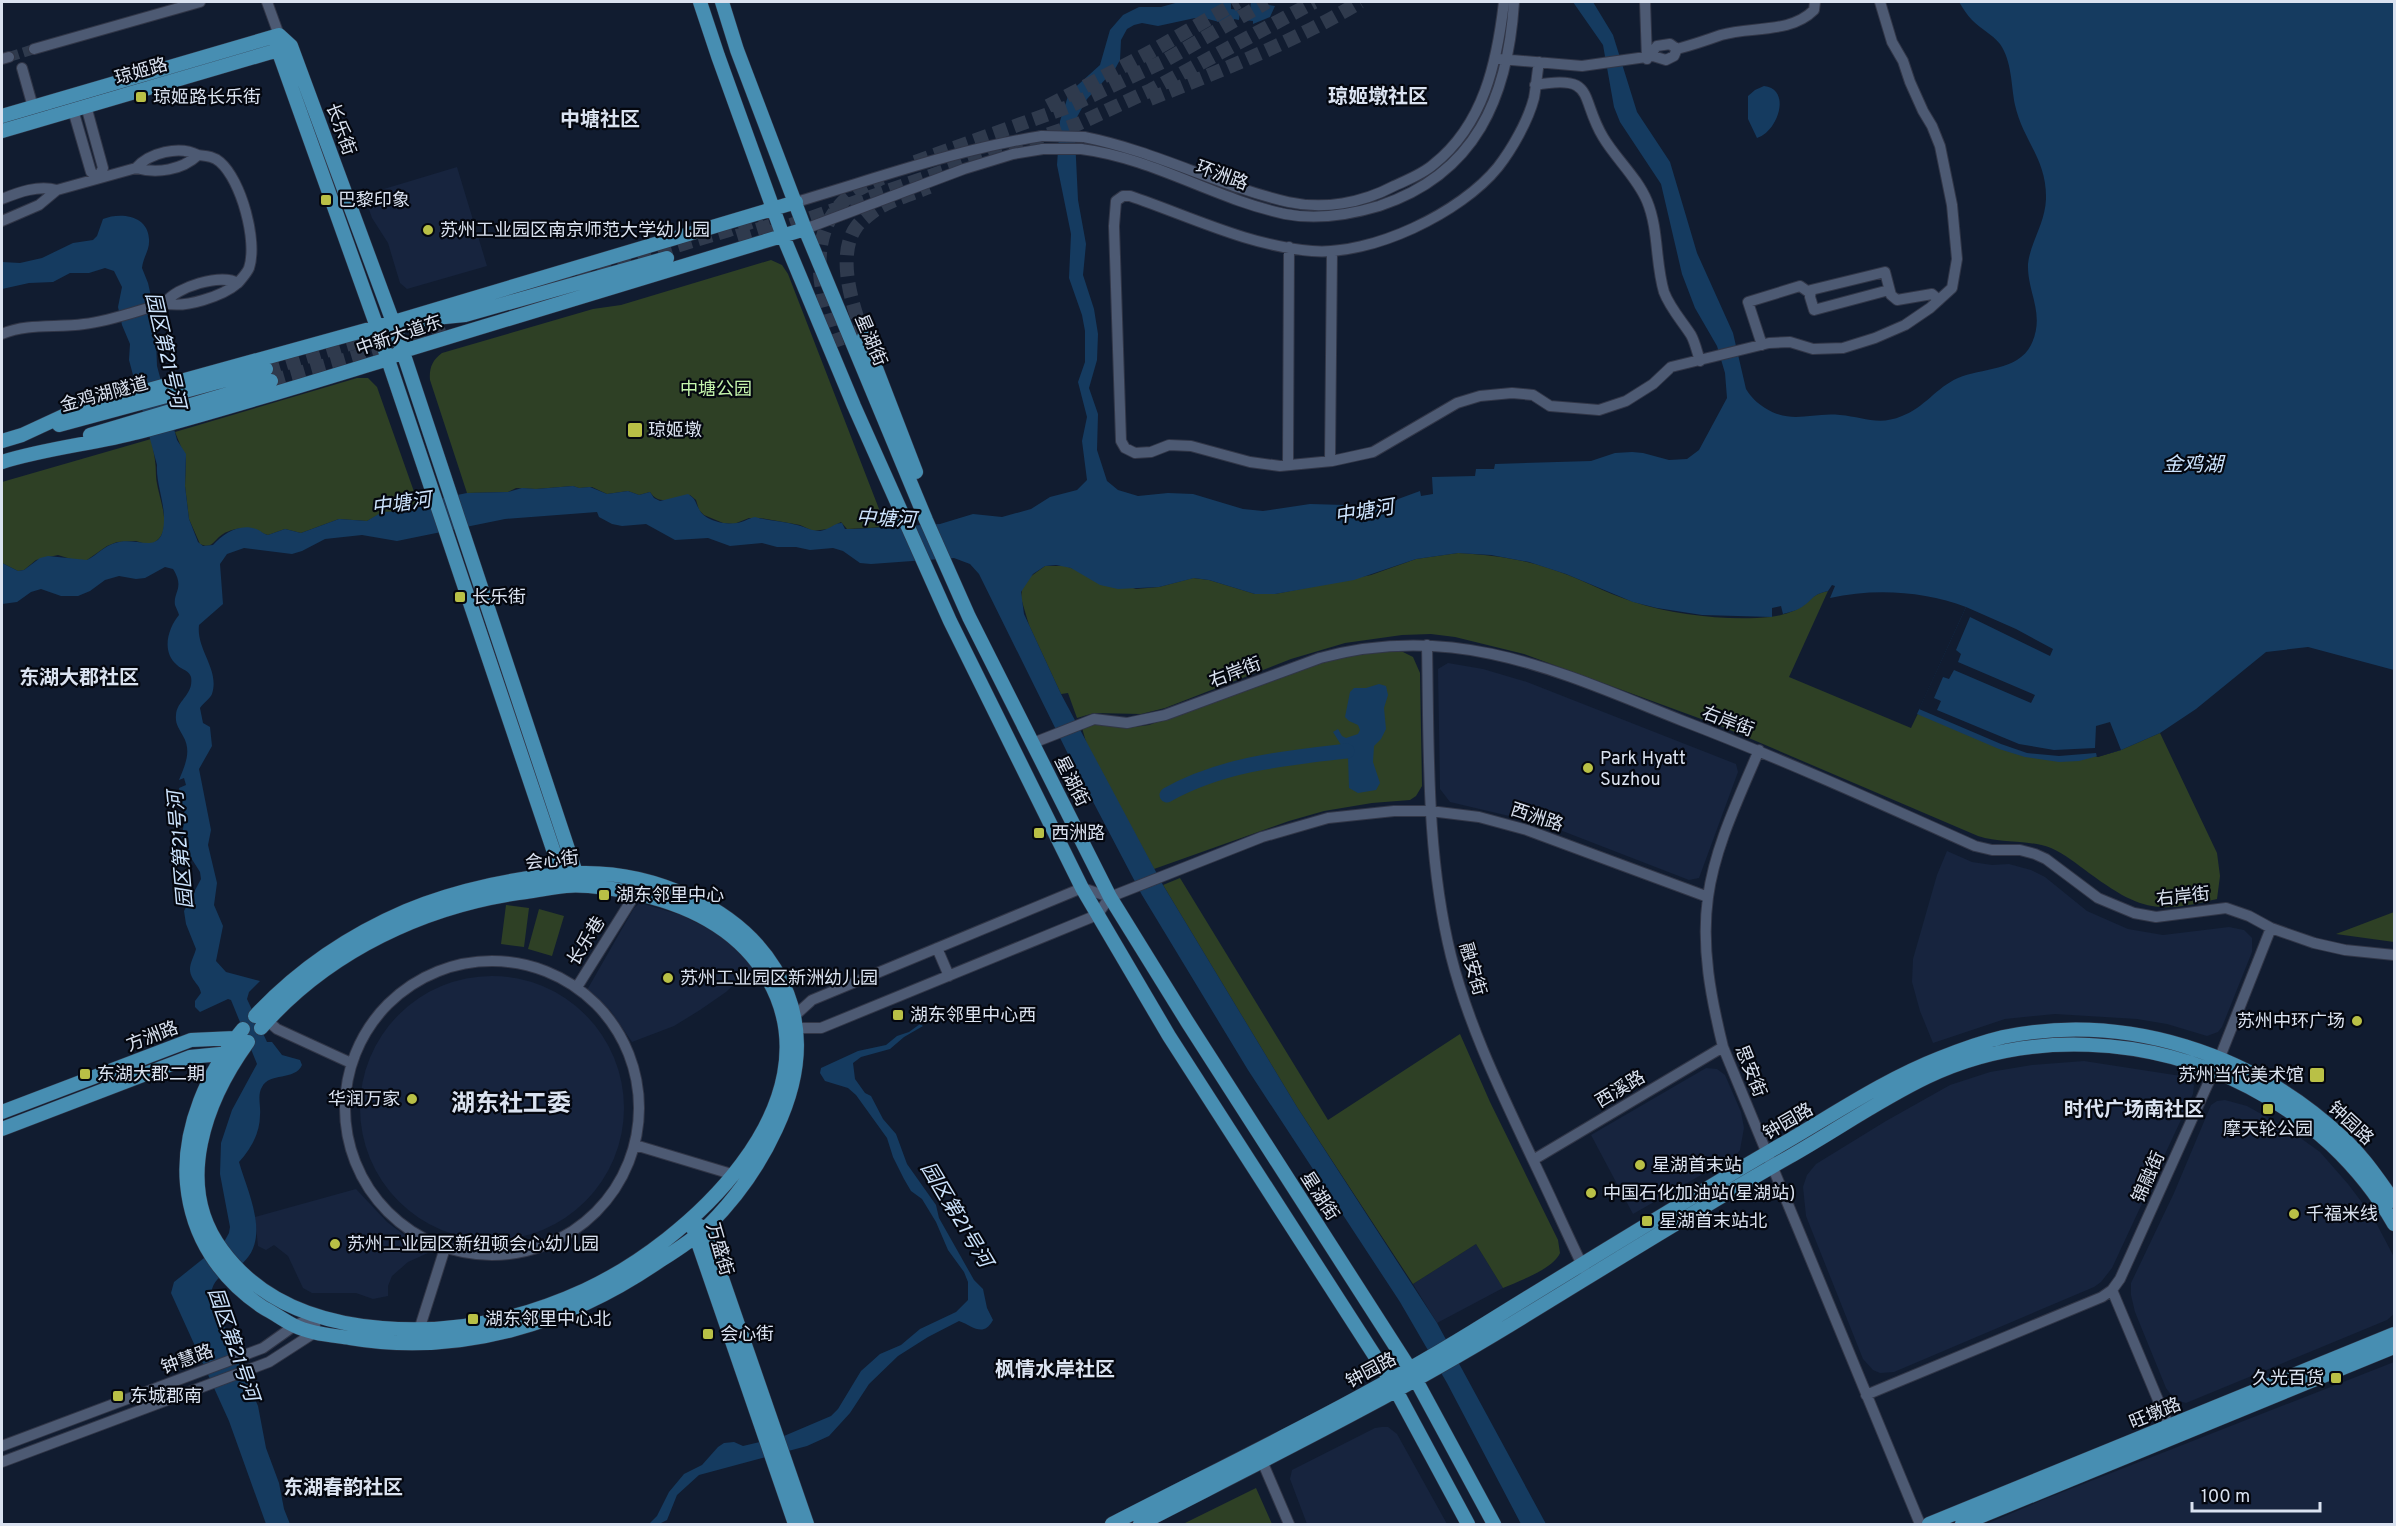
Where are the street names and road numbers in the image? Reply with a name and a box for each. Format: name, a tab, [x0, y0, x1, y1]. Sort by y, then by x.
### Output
street label: 琼姬路	[112, 54, 171, 91]
street label: 长乐街	[320, 100, 360, 159]
street label: 环洲路	[1192, 156, 1251, 196]
street label: 中新大道东	[353, 311, 446, 362]
street label: 星湖街	[848, 311, 891, 370]
street label: 金鸡湖隧道	[58, 373, 151, 418]
street label: 右岸街	[1206, 653, 1265, 694]
street label: 右岸街	[1698, 702, 1757, 743]
street label: 星湖街	[1048, 752, 1093, 811]
street label: 西洲路	[1507, 799, 1566, 838]
street label: 会心街	[524, 847, 580, 876]
street label: 右岸街	[2155, 883, 2211, 912]
street label: 长乐巷	[563, 913, 611, 971]
street label: 融安街	[1453, 940, 1490, 999]
street label: 方洲路	[123, 1017, 182, 1058]
street label: 思安街	[1729, 1042, 1770, 1101]
street label: 西溪路	[1592, 1067, 1650, 1114]
street label: 钟园路	[2322, 1097, 2378, 1151]
street label: 钟园路	[1760, 1099, 1818, 1146]
street label: 锦融街	[2128, 1148, 2171, 1207]
street label: 星湖街	[1294, 1168, 1343, 1226]
street label: 万盛街	[700, 1220, 737, 1279]
street label: 钟慧路	[158, 1340, 217, 1380]
street label: 钟园路	[1342, 1348, 1401, 1394]
street label: 旺墩路	[2126, 1394, 2185, 1435]

